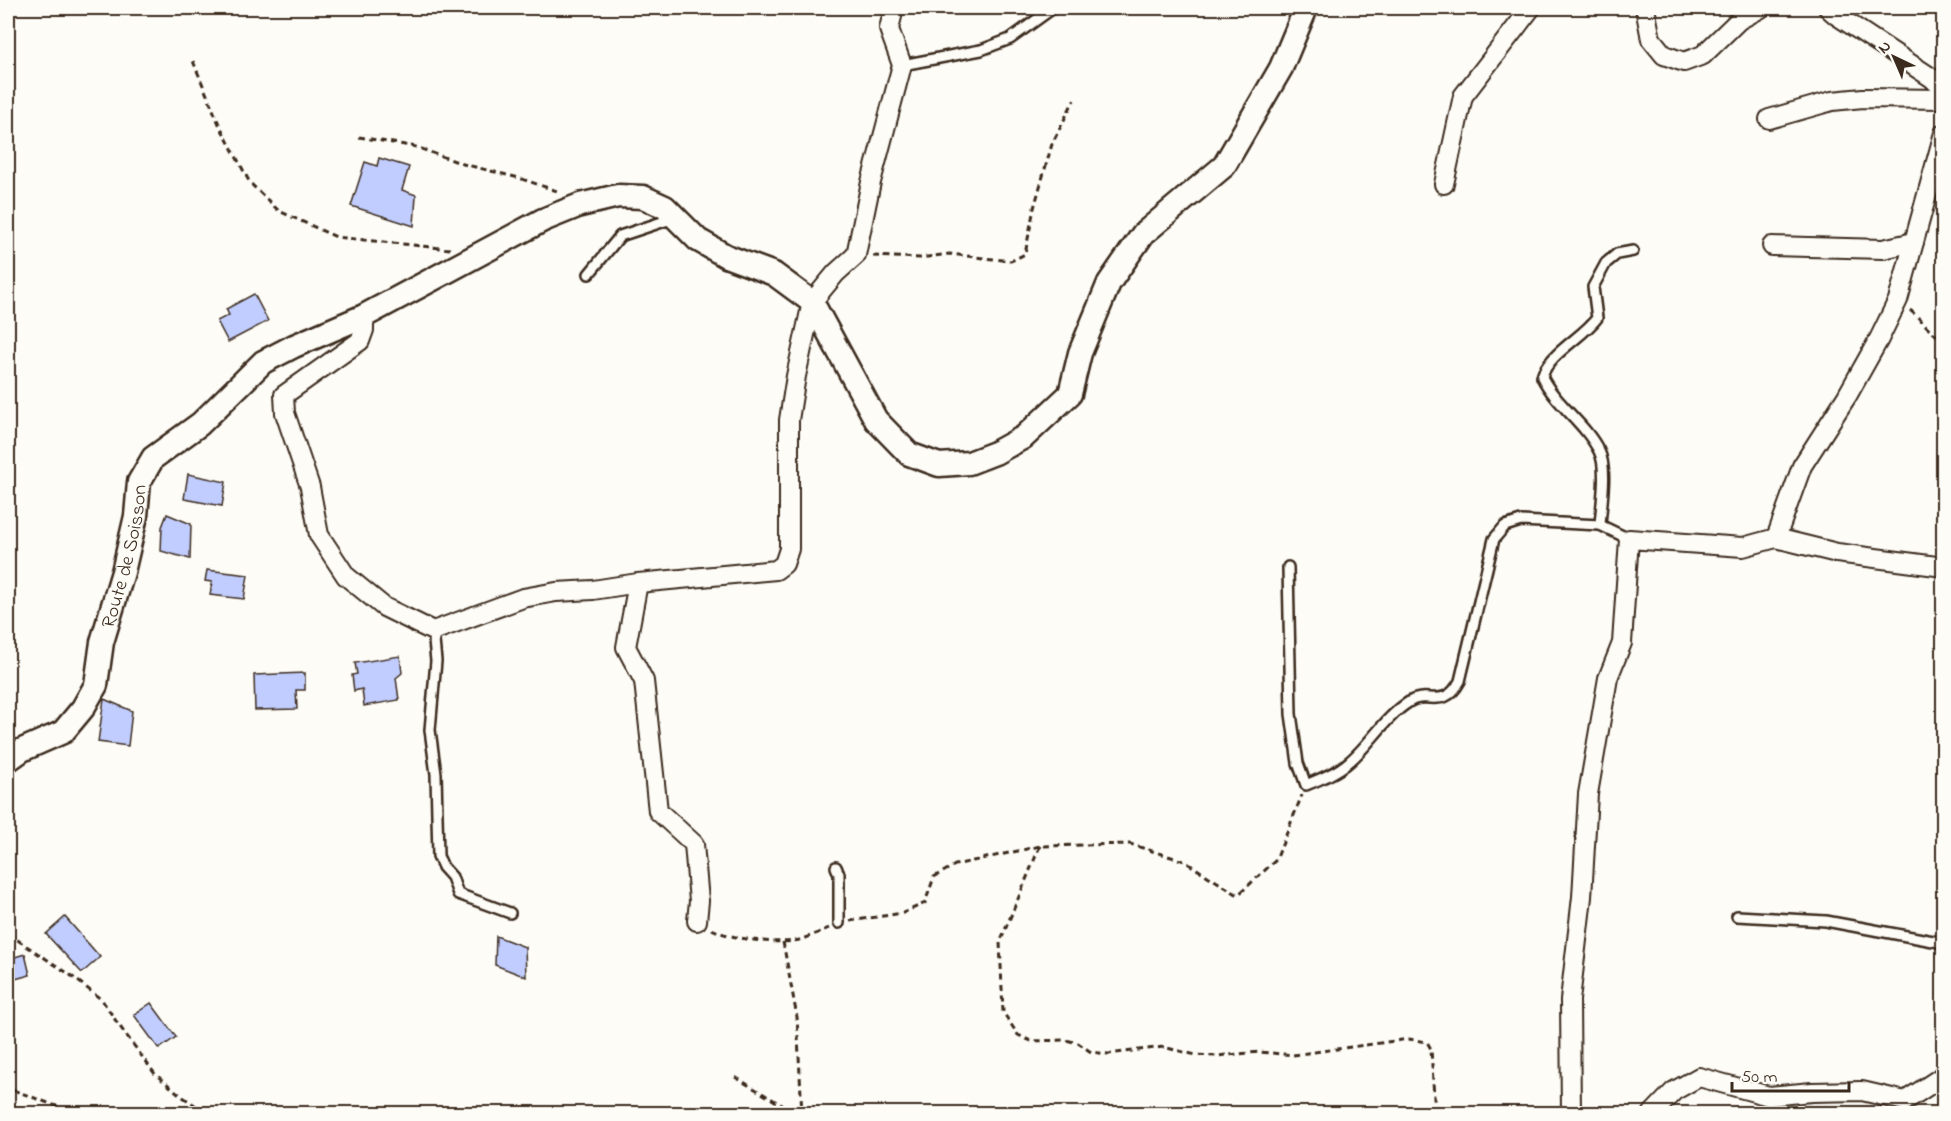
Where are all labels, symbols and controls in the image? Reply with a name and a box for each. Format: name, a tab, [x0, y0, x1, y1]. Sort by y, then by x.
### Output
north arrow	[1864, 27, 1924, 87]
text: N	[1873, 35, 1897, 60]
street label: Route de Soisson	[95, 483, 156, 632]
scale bar	[1732, 1055, 1849, 1093]
text: 50 m	[1741, 1065, 1778, 1091]

